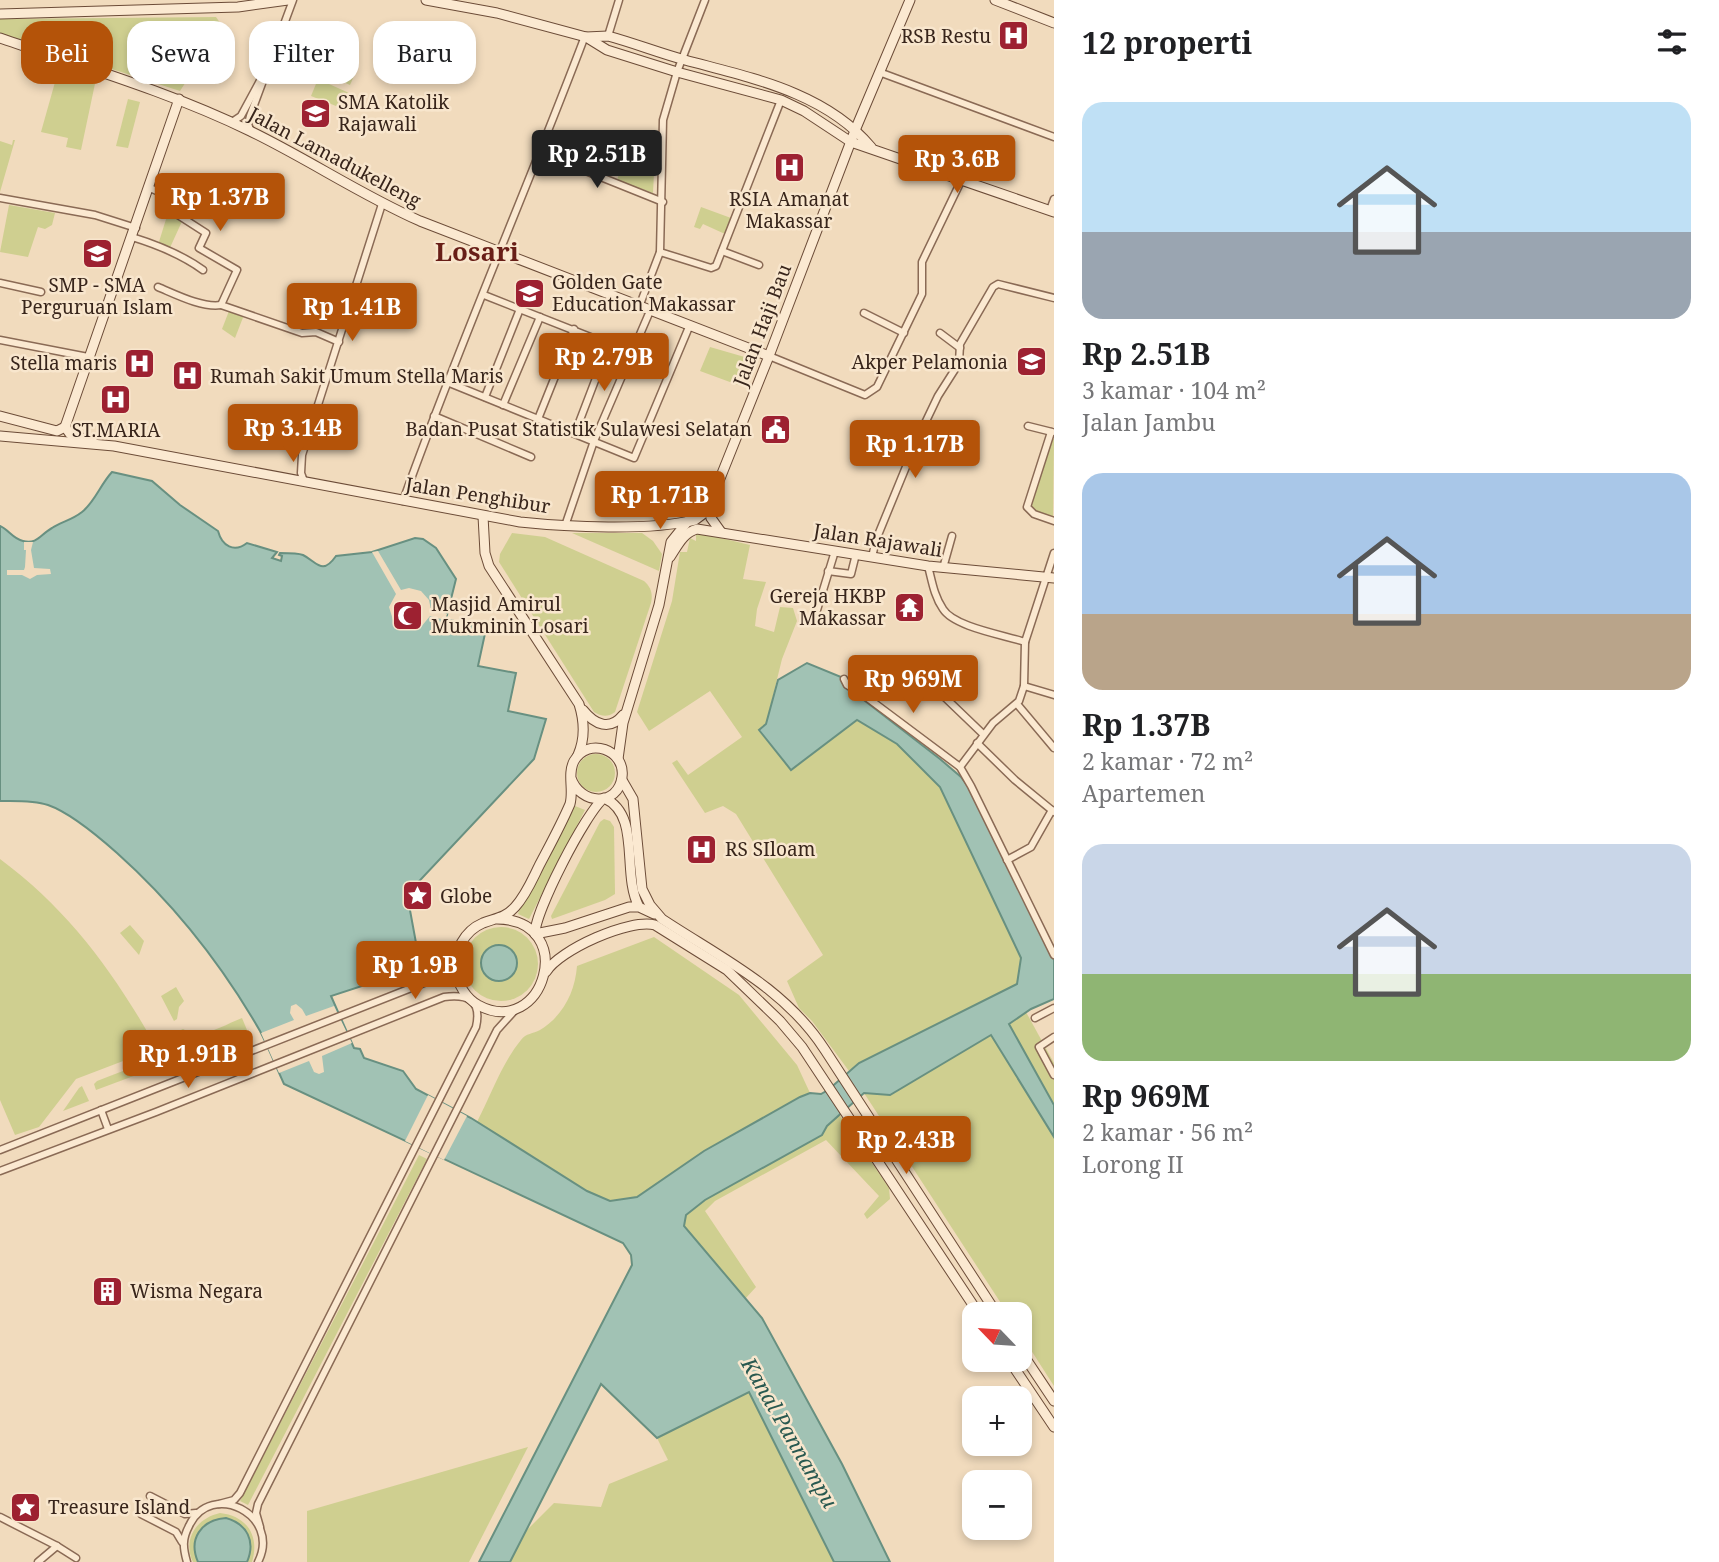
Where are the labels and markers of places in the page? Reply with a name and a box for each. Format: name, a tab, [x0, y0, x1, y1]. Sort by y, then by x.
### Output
hospital icon: RSB Restu	[997, 19, 1031, 53]
place label: RSB Restu	[901, 23, 991, 49]
place label: SMA Katolik Rajawali	[338, 89, 450, 137]
school or university icon: SMA Katolik Rajawali	[298, 96, 332, 130]
pin: Rp 2.51B	[525, 130, 669, 190]
pin: Rp 3.6B	[892, 136, 1022, 195]
hospital icon: RSIA Amanat Makassar	[772, 151, 806, 185]
pin: Rp 1.37B	[148, 174, 292, 233]
place label: RSIA Amanat Makassar	[729, 186, 849, 234]
school or university icon: SMP - SMA Perguruan Islam	[80, 237, 114, 271]
place label: Golden Gate Education Makassar	[552, 269, 736, 317]
place label: SMP - SMA Perguruan Islam	[21, 272, 173, 320]
school or university icon: Golden Gate Education Makassar	[512, 276, 546, 310]
pin: Rp 1.41B	[280, 284, 424, 343]
pin: Rp 2.79B	[532, 334, 676, 393]
school or university icon: Akper Pelamonia	[1014, 345, 1048, 379]
hospital icon: Stella maris	[123, 346, 157, 380]
place label: Akper Pelamonia	[852, 349, 1008, 375]
place label: Stella maris	[10, 350, 117, 376]
hospital icon: Rumah Sakit Umum Stella Maris	[170, 359, 204, 393]
place label: Rumah Sakit Umum Stella Maris	[210, 363, 503, 389]
hospital icon: ST.MARIA	[99, 382, 133, 416]
pin: Rp 3.14B	[221, 405, 365, 464]
public building icon: Badan Pusat Statistik Sulawesi Selatan	[758, 412, 792, 446]
place label: Badan Pusat Statistik Sulawesi Selatan	[405, 416, 752, 442]
place label: ST.MARIA	[72, 417, 161, 443]
pin: Rp 1.17B	[843, 420, 987, 480]
pin: Rp 1.71B	[588, 472, 732, 531]
place label: Gereja HKBP Makassar	[770, 583, 886, 631]
temple icon: Gereja HKBP Makassar	[892, 590, 926, 624]
place label: Masjid Amirul Mukminin Losari	[431, 591, 589, 639]
mosque icon: Masjid Amirul Mukminin Losari	[391, 598, 425, 632]
pin: Rp 969M	[848, 656, 978, 715]
hospital icon: RS SIloam	[685, 832, 719, 866]
place label: RS SIloam	[725, 836, 816, 862]
place icon: Globe	[400, 879, 434, 913]
place label: Globe	[440, 883, 492, 909]
pin: Rp 1.9B	[350, 942, 480, 1001]
pin: Rp 1.91B	[116, 1030, 260, 1090]
pin: Rp 2.43B	[834, 1116, 978, 1176]
building icon: Wisma Negara	[90, 1274, 124, 1308]
place label: Wisma Negara	[130, 1278, 263, 1304]
place icon: Treasure Island	[8, 1490, 42, 1524]
place label: Treasure Island	[48, 1494, 191, 1520]

